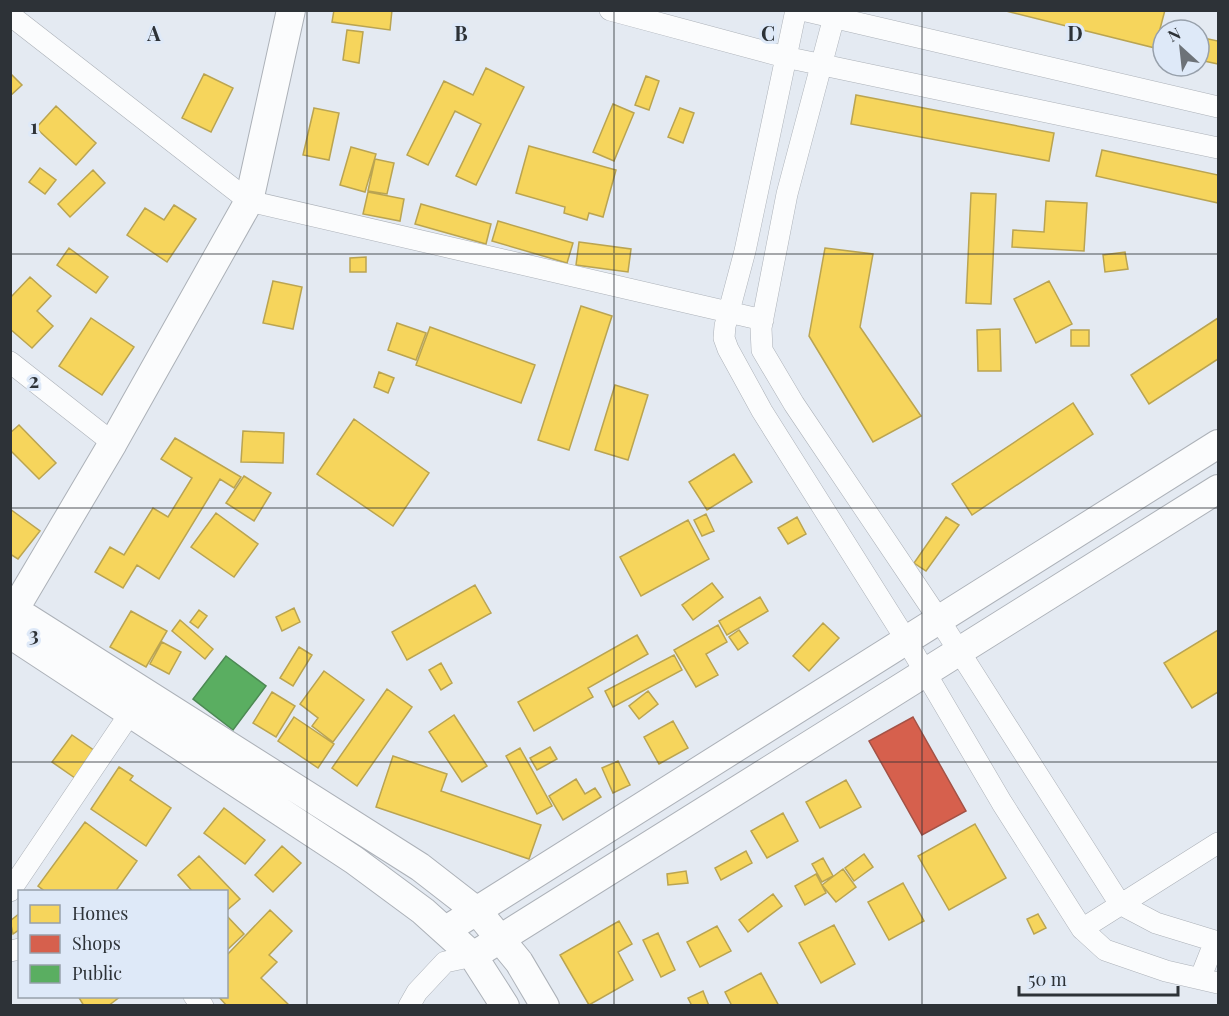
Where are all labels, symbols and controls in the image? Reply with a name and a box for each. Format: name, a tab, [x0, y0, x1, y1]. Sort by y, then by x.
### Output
north arrow	[1151, 18, 1211, 78]
text: A	[146, 19, 161, 46]
text: B	[454, 19, 468, 46]
text: C	[761, 19, 775, 46]
text: D	[1067, 19, 1083, 46]
text: N	[1164, 22, 1184, 46]
text: 1	[30, 112, 38, 139]
text: 2	[29, 366, 39, 393]
text: 3	[29, 620, 39, 647]
legend	[18, 890, 228, 998]
text: Homes	[72, 901, 128, 925]
text: Shops	[72, 931, 121, 955]
scale bar	[1019, 959, 1178, 997]
text: Public	[72, 961, 122, 985]
text: 50 m	[1028, 967, 1067, 991]

